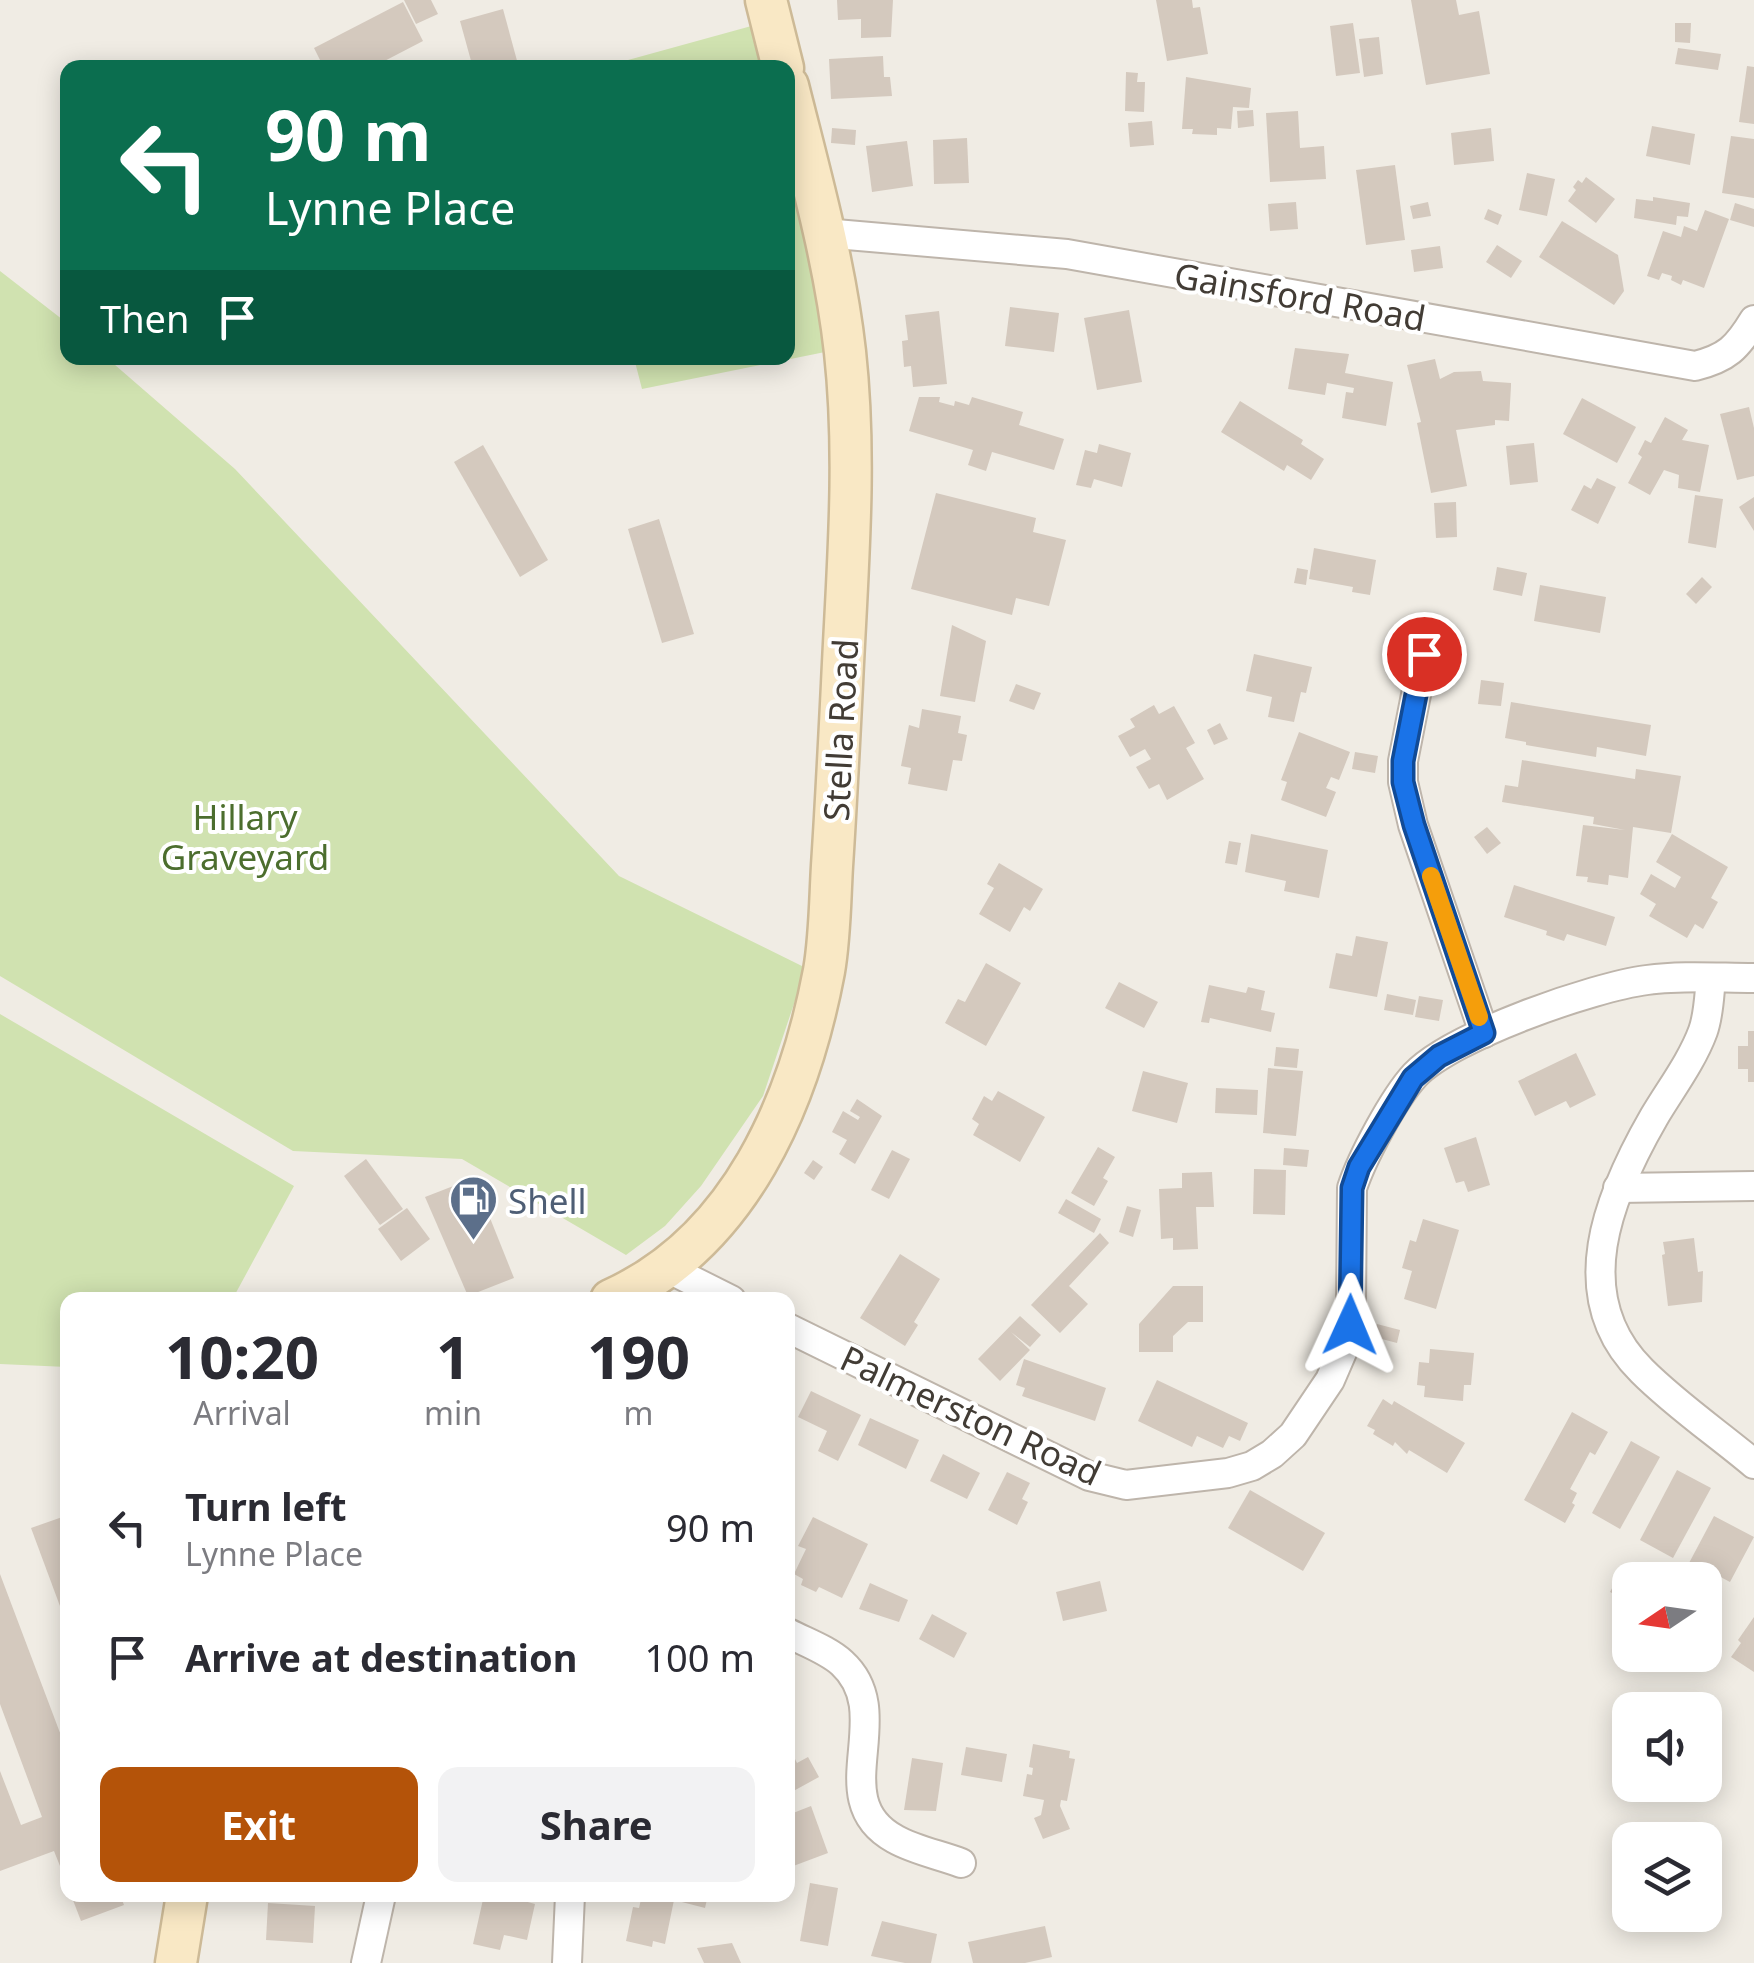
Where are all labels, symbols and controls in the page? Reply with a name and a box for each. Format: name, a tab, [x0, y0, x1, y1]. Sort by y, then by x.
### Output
text: 90 m	[265, 86, 432, 182]
icon: left	[100, 100, 230, 230]
text: Lynne Place	[265, 177, 515, 238]
street label: Gainsford Road	[1171, 251, 1429, 341]
icon: arrive	[210, 290, 265, 345]
text: Then	[100, 292, 190, 344]
pin	[1382, 612, 1467, 697]
icon: arrive	[1397, 627, 1452, 682]
street label: Stella Road	[812, 638, 868, 822]
park label: Hillary Graveyard	[161, 793, 329, 880]
fuel station icon: Shell	[447, 1174, 499, 1242]
place label: Shell	[508, 1177, 587, 1224]
position arrow	[1298, 1273, 1402, 1377]
text: 10:20	[165, 1315, 319, 1397]
text: 1	[436, 1315, 470, 1397]
text: 190	[587, 1315, 690, 1397]
street label: Palmerston Road	[833, 1334, 1109, 1496]
text: Arrival	[193, 1391, 291, 1434]
text: min	[424, 1391, 482, 1434]
text: m	[624, 1391, 653, 1434]
text: Turn left	[185, 1480, 347, 1532]
icon: left	[100, 1500, 155, 1555]
text: 90 m	[666, 1501, 755, 1553]
text: Lynne Place	[185, 1532, 363, 1575]
north arrow	[1612, 1562, 1722, 1672]
map controls	[1612, 1562, 1722, 1932]
icon: arrive	[100, 1630, 155, 1685]
text: Arrive at destination	[185, 1631, 577, 1683]
text: 100 m	[644, 1631, 755, 1683]
button: sound	[1612, 1692, 1722, 1802]
button: Exit	[100, 1767, 418, 1882]
button: Share	[438, 1767, 755, 1882]
button: layers	[1612, 1822, 1722, 1932]

